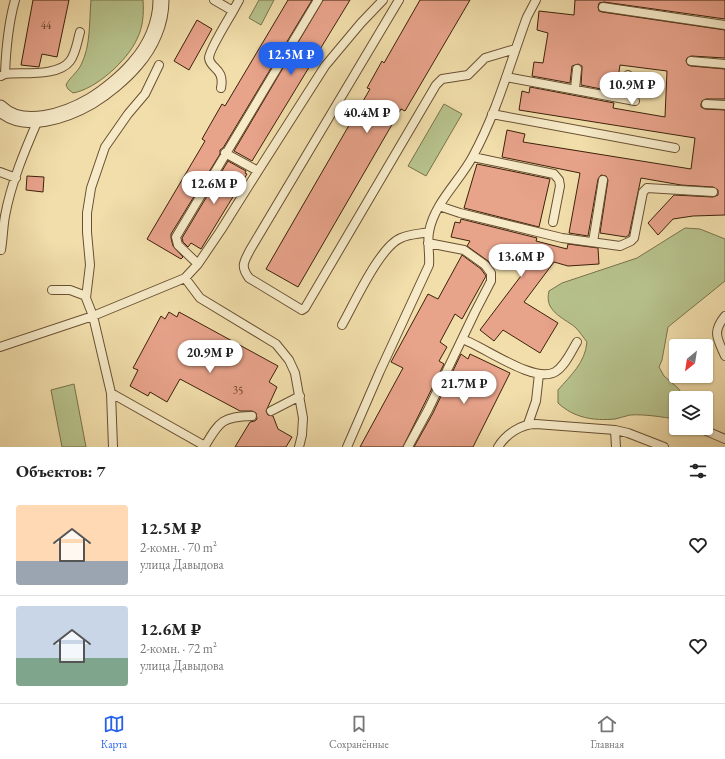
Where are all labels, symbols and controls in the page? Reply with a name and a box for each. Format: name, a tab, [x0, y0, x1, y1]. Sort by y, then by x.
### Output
house number: 44	[41, 18, 52, 32]
pin: 12.5M ₽	[254, 42, 328, 76]
text: 12.5M ₽	[268, 46, 314, 63]
pin: 10.9M ₽	[595, 72, 669, 106]
text: 10.9M ₽	[609, 76, 655, 93]
pin: 40.4M ₽	[330, 100, 404, 134]
text: 40.4M ₽	[344, 104, 390, 121]
pin: 12.6M ₽	[177, 171, 251, 205]
text: 12.6M ₽	[191, 175, 237, 192]
pin: 13.6M ₽	[484, 244, 558, 278]
text: 13.6M ₽	[498, 248, 544, 265]
north arrow	[669, 339, 713, 383]
map controls	[669, 339, 713, 435]
pin: 20.9M ₽	[173, 340, 247, 374]
text: 20.9M ₽	[187, 344, 233, 361]
pin: 21.7M ₽	[427, 371, 501, 405]
text: 21.7M ₽	[441, 375, 487, 392]
house number: 35	[233, 383, 243, 397]
button: layers	[669, 391, 713, 435]
text: Объектов: 7	[16, 460, 106, 482]
icon: filters	[687, 460, 709, 482]
text: 12.5M ₽	[140, 517, 201, 539]
icon: home	[48, 521, 96, 569]
icon: heart	[687, 534, 709, 556]
text: 2-комн. · 70 m²	[140, 539, 217, 556]
text: улица Давыдова	[140, 556, 224, 573]
text: 12.6M ₽	[140, 618, 201, 640]
icon: home	[48, 622, 96, 670]
icon: heart	[687, 635, 709, 657]
text: 2-комн. · 72 m²	[140, 640, 217, 657]
text: улица Давыдова	[140, 657, 224, 674]
tab: Карта	[101, 713, 127, 751]
tab: Сохранённые	[329, 713, 389, 751]
tab: Главная	[591, 713, 624, 751]

